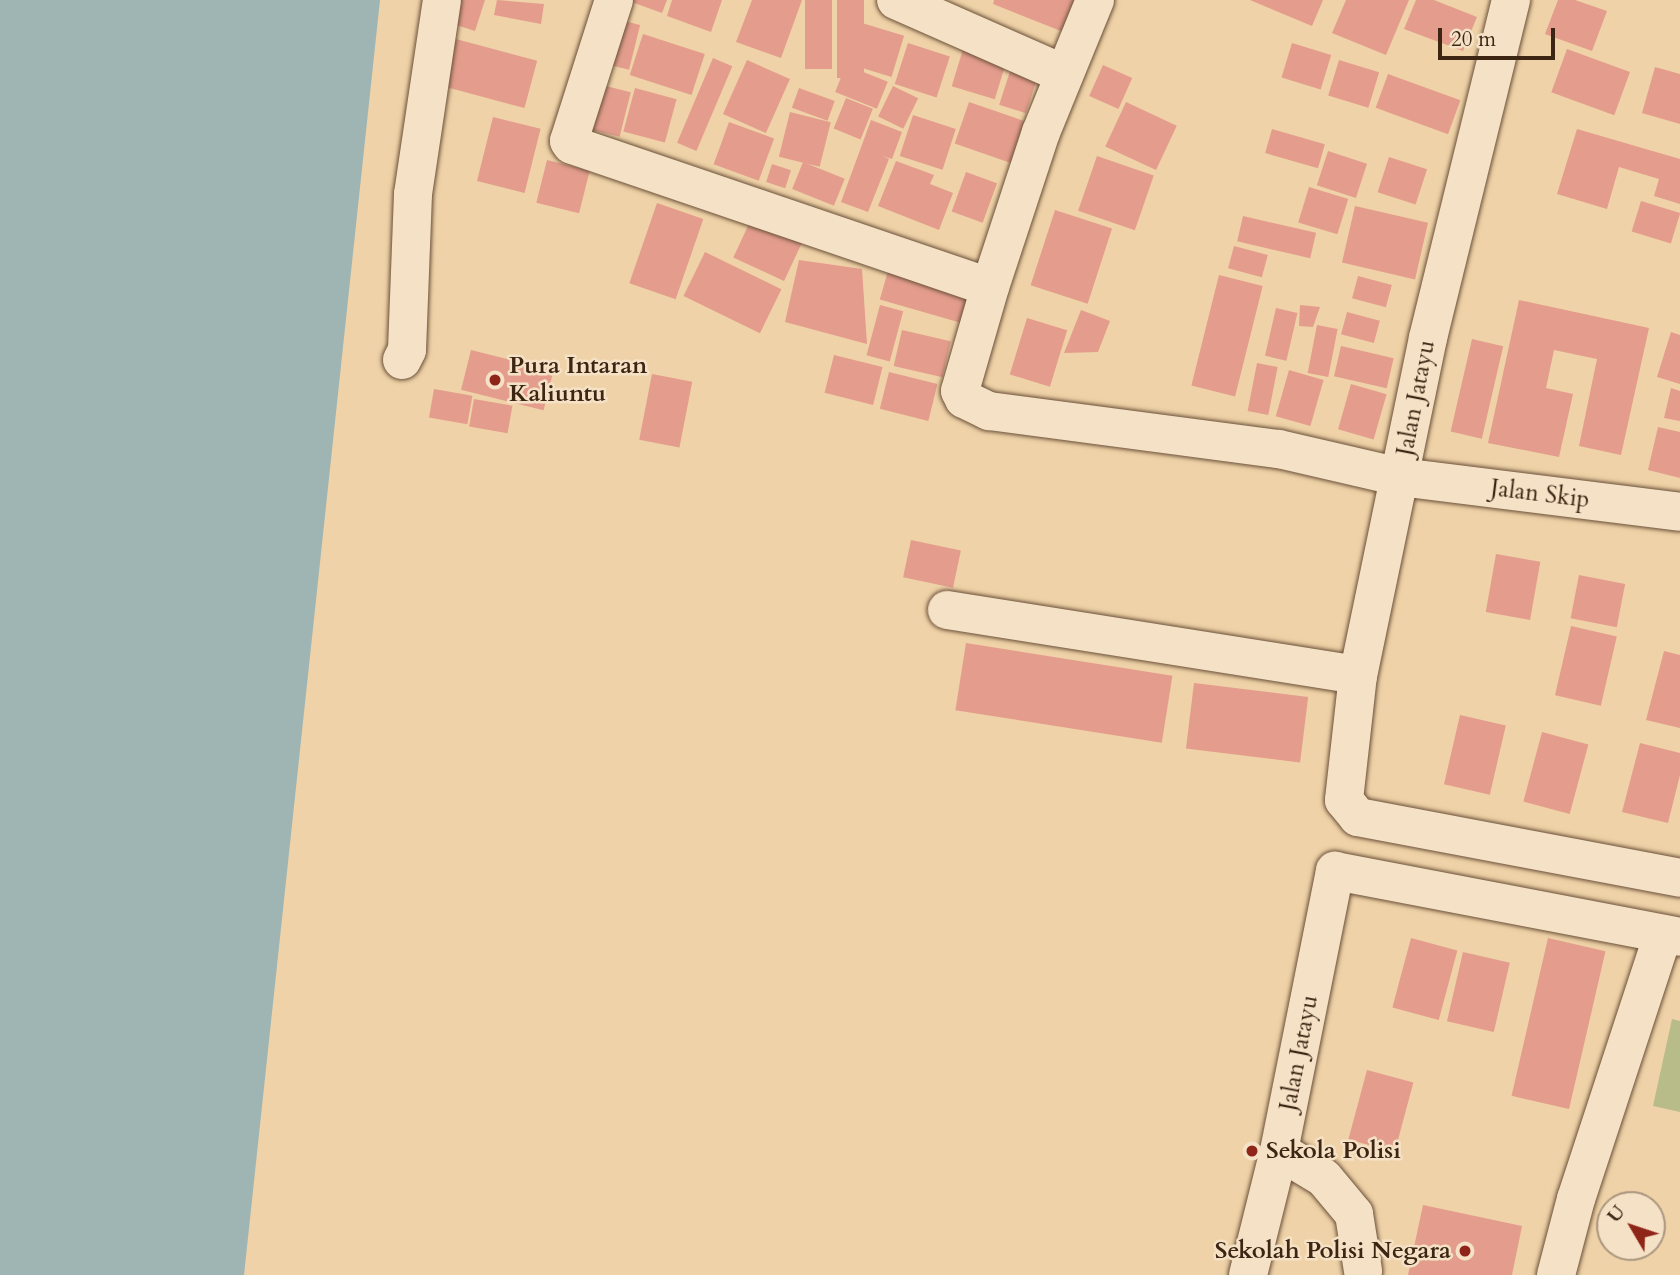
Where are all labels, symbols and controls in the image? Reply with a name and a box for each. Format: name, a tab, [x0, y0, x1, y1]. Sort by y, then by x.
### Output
scale bar	[1442, 14, 1559, 58]
text: 20 m	[1451, 25, 1496, 54]
street label: Jalan Jatayu	[1391, 338, 1441, 458]
place label: Pura Intaran Kaliuntu	[509, 352, 647, 408]
marker: Pura Intaran Kaliuntu	[487, 372, 503, 388]
street label: Jalan Skip	[1489, 474, 1591, 514]
street label: Jalan Jatayu	[1274, 993, 1324, 1113]
place label: Sekola Polisi	[1266, 1137, 1401, 1165]
marker: Sekola Polisi	[1244, 1143, 1260, 1159]
north arrow	[1596, 1191, 1666, 1261]
text: U	[1601, 1200, 1631, 1228]
place label: Sekolah Polisi Negara	[1215, 1237, 1451, 1265]
marker: Sekolah Polisi Negara	[1457, 1243, 1473, 1259]

